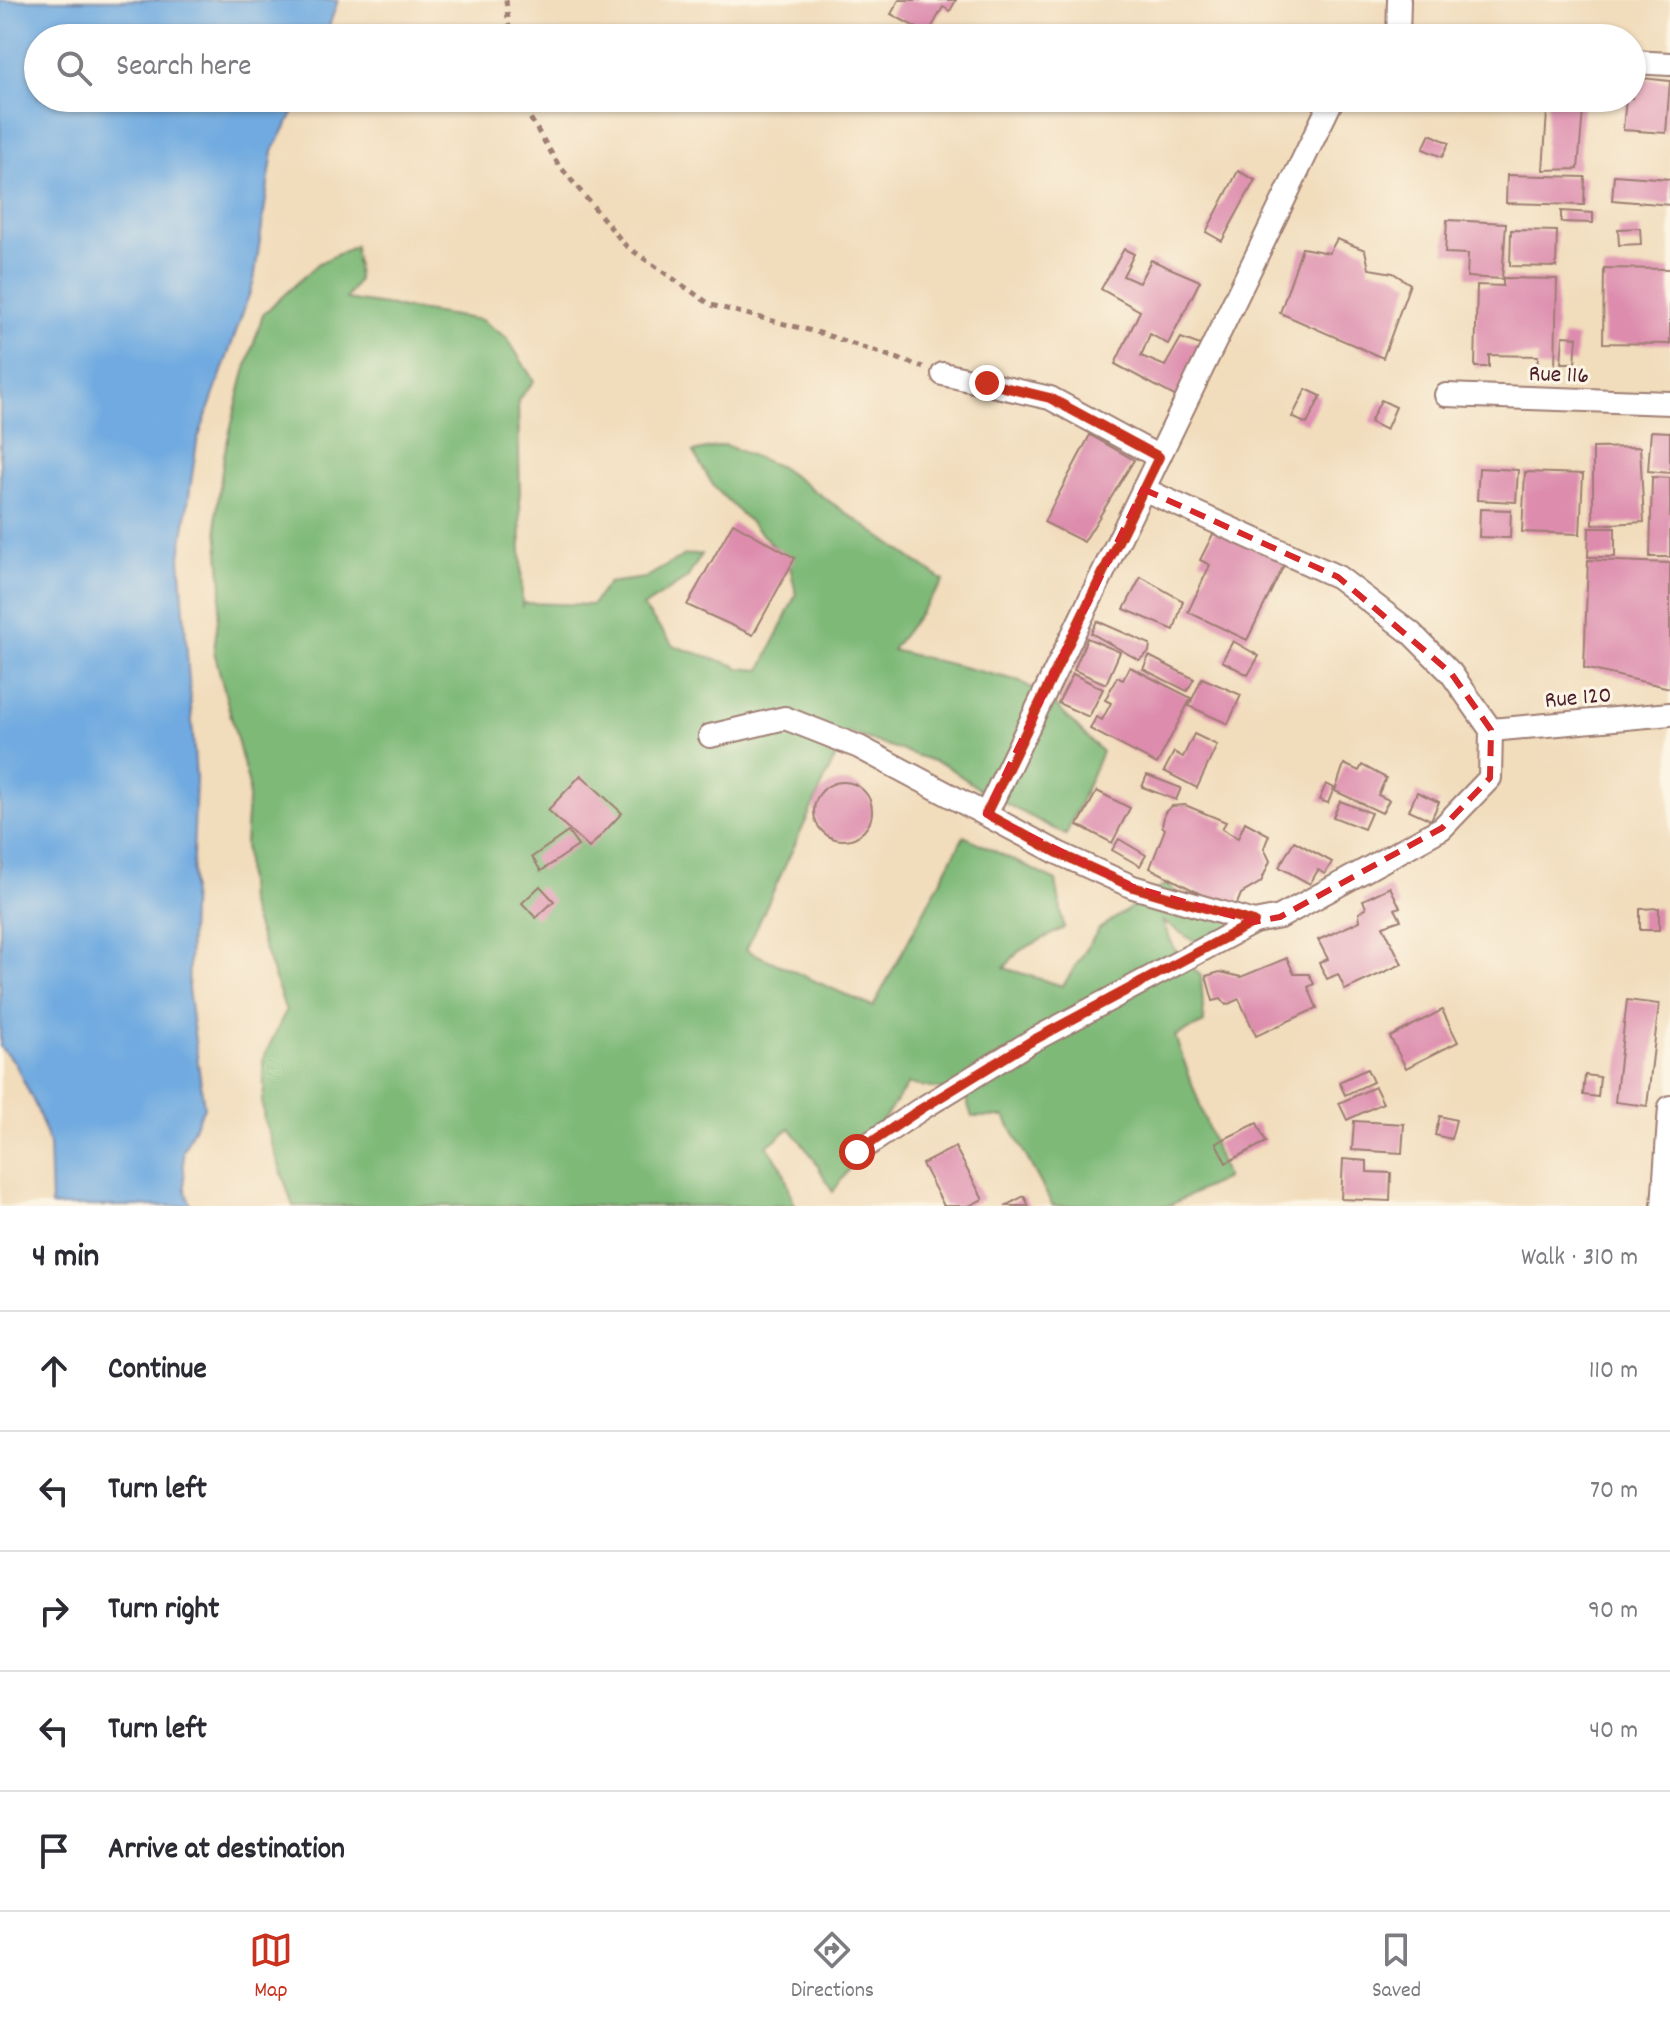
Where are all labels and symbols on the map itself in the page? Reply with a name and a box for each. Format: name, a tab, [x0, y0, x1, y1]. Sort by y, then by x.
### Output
street label: Rue 116	[1528, 358, 1590, 394]
route end	[969, 365, 1005, 401]
street label: Rue 120	[1543, 679, 1613, 719]
route start	[839, 1134, 875, 1170]

